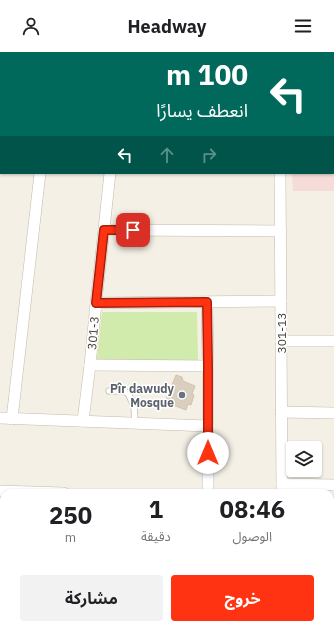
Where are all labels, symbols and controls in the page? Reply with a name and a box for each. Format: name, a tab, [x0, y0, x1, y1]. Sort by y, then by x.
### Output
icon: person	[20, 15, 42, 37]
text: Headway	[128, 15, 206, 38]
icon: menu	[292, 15, 314, 37]
text: 100 m	[166, 56, 248, 93]
icon: left	[262, 68, 314, 120]
text: انعطف يسارًا	[156, 99, 248, 122]
icon: left	[114, 144, 136, 166]
icon: ahead	[156, 144, 178, 166]
icon: right	[198, 144, 220, 166]
pin	[116, 213, 150, 247]
icon: arrive	[122, 219, 144, 241]
street label: 301-13	[274, 313, 289, 353]
street label: 301-3	[84, 316, 102, 350]
place label: Pîr dawudy Mosque	[110, 381, 175, 410]
marker: Pîr dawudy Mosque	[177, 390, 187, 400]
position arrow	[187, 432, 229, 474]
map controls	[286, 441, 322, 477]
button: layers	[286, 441, 322, 477]
text: 1	[149, 493, 163, 525]
text: 08:46	[220, 493, 285, 525]
text: 250	[49, 499, 92, 531]
text: دقيقة	[141, 528, 171, 545]
text: الوصول	[233, 528, 272, 545]
text: m	[65, 529, 76, 546]
button: مشاركة	[20, 575, 163, 621]
button: خروج	[171, 575, 314, 621]

